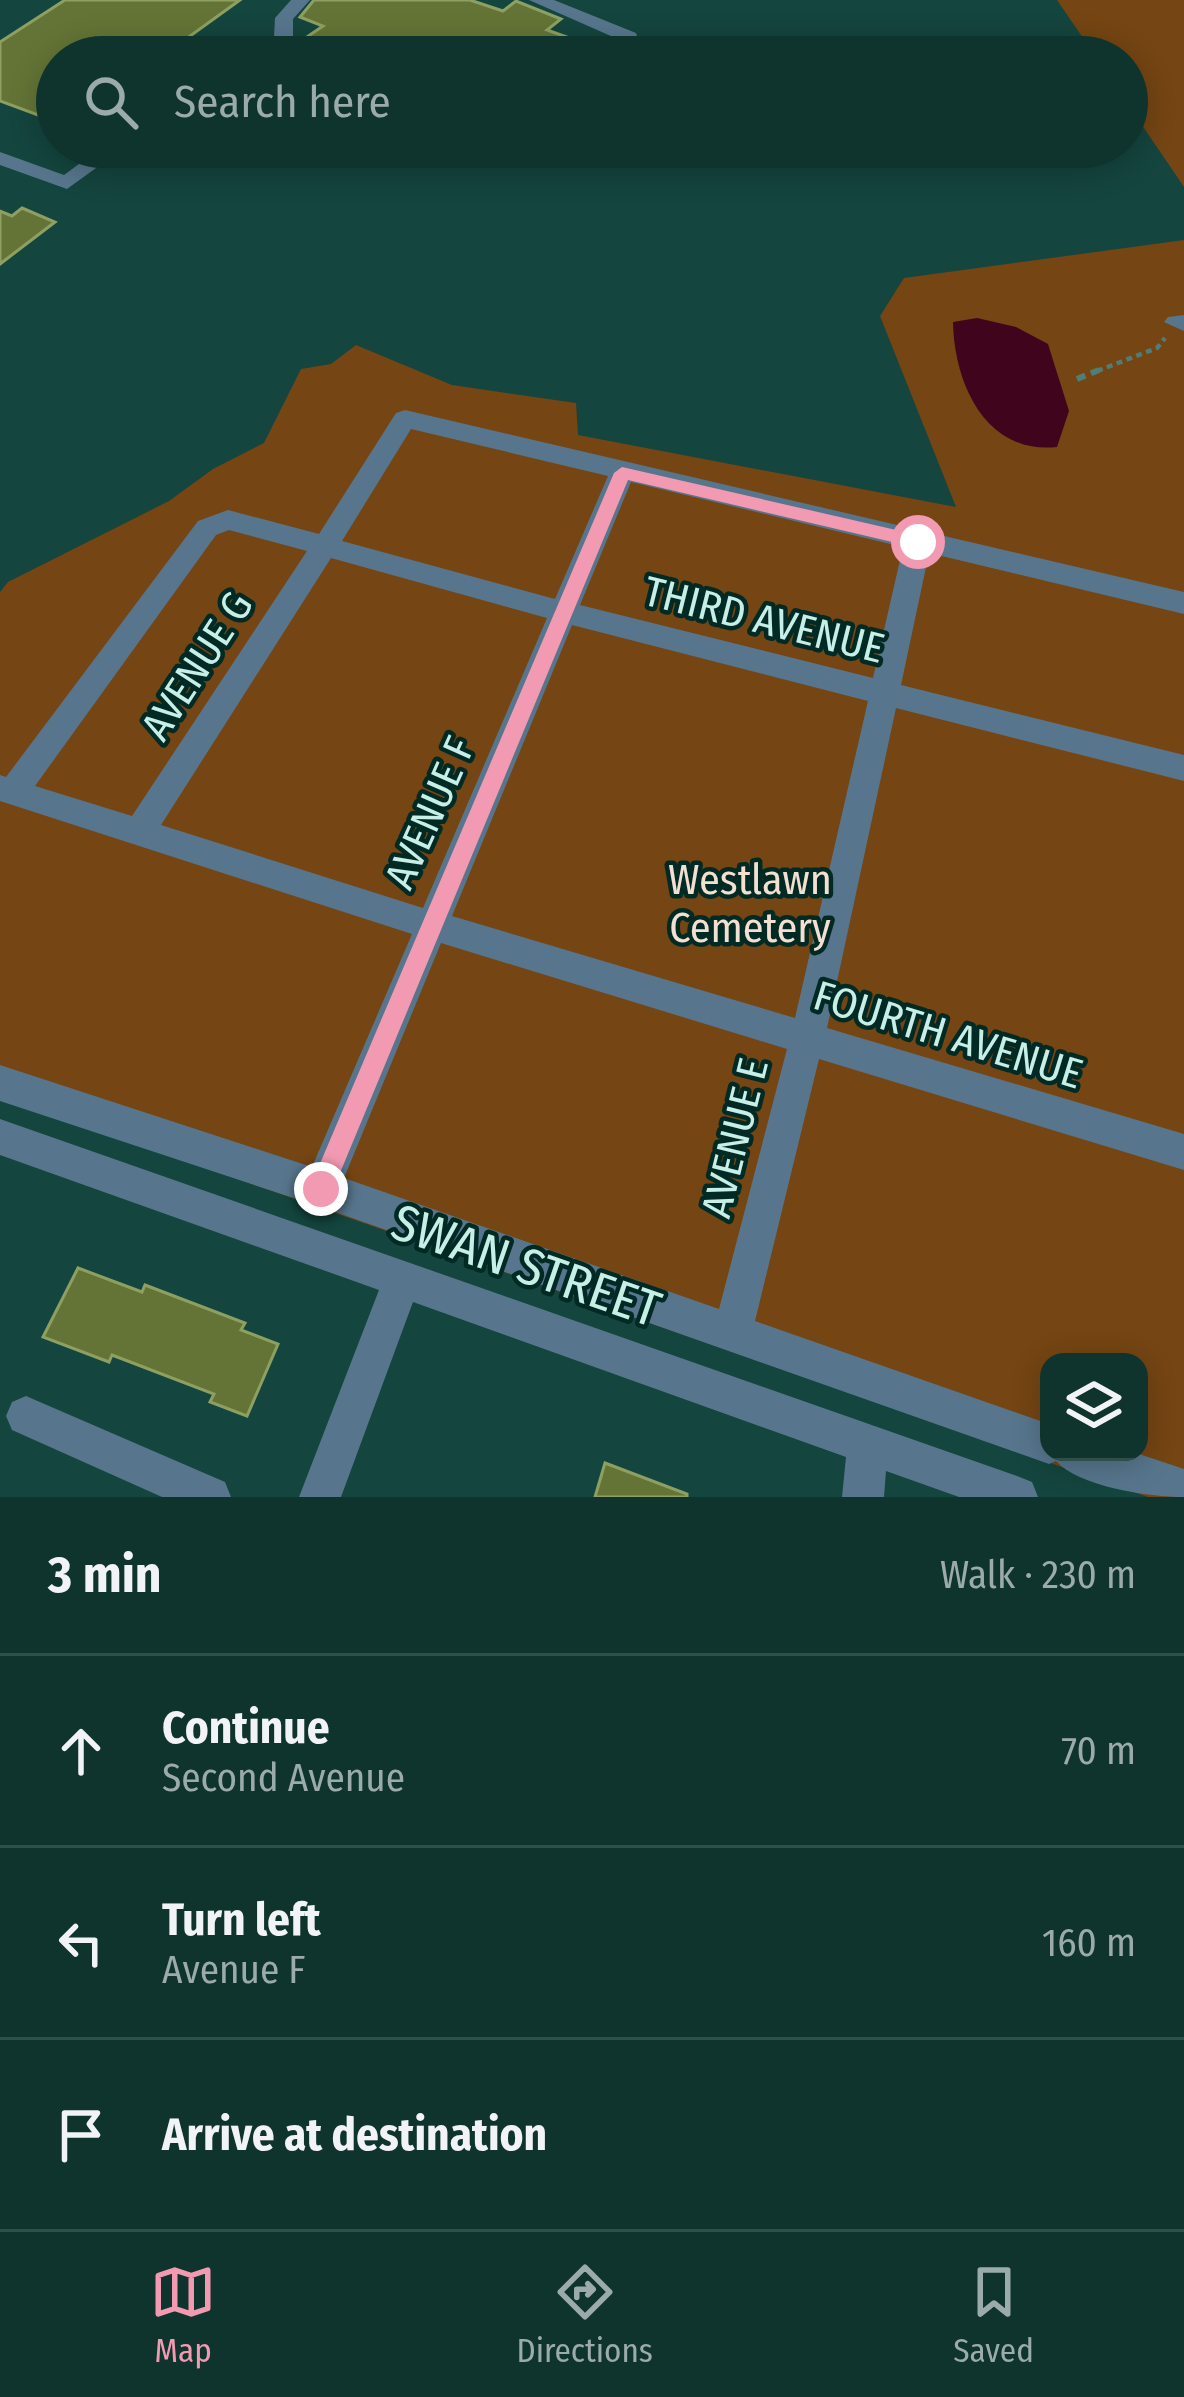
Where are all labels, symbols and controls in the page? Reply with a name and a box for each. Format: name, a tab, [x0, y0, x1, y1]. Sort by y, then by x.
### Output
search box	[36, 36, 1148, 168]
icon: search	[78, 69, 144, 135]
text: Search here	[174, 75, 391, 129]
route start	[891, 515, 945, 569]
street label: THIRD AVENUE	[639, 566, 889, 674]
street label: AVENUE G	[131, 583, 263, 749]
street label: AVENUE F	[374, 729, 486, 897]
park label: Westlawn Cemetery	[668, 855, 832, 953]
street label: FOURTH AVENUE	[808, 970, 1088, 1100]
street label: AVENUE E	[691, 1053, 779, 1223]
route end	[294, 1162, 348, 1216]
street label: SWAN STREET	[384, 1191, 669, 1341]
map controls	[1040, 1353, 1148, 1461]
button: layers	[1040, 1353, 1148, 1461]
text: 3 min	[48, 1544, 162, 1606]
text: Walk · 230 m	[940, 1552, 1136, 1598]
text: Continue	[162, 1701, 330, 1755]
icon: ahead	[48, 1718, 114, 1784]
text: 70 m	[1061, 1728, 1136, 1774]
text: Second Avenue	[162, 1755, 405, 1801]
text: Turn left	[162, 1893, 321, 1947]
icon: left	[48, 1910, 114, 1976]
text: 160 m	[1042, 1920, 1136, 1966]
text: Avenue F	[162, 1947, 305, 1993]
icon: arrive	[48, 2102, 114, 2168]
text: Arrive at destination	[162, 2108, 547, 2162]
tab: Map	[150, 2259, 216, 2371]
tab: Directions	[516, 2259, 653, 2371]
tab: Saved	[953, 2259, 1034, 2371]

